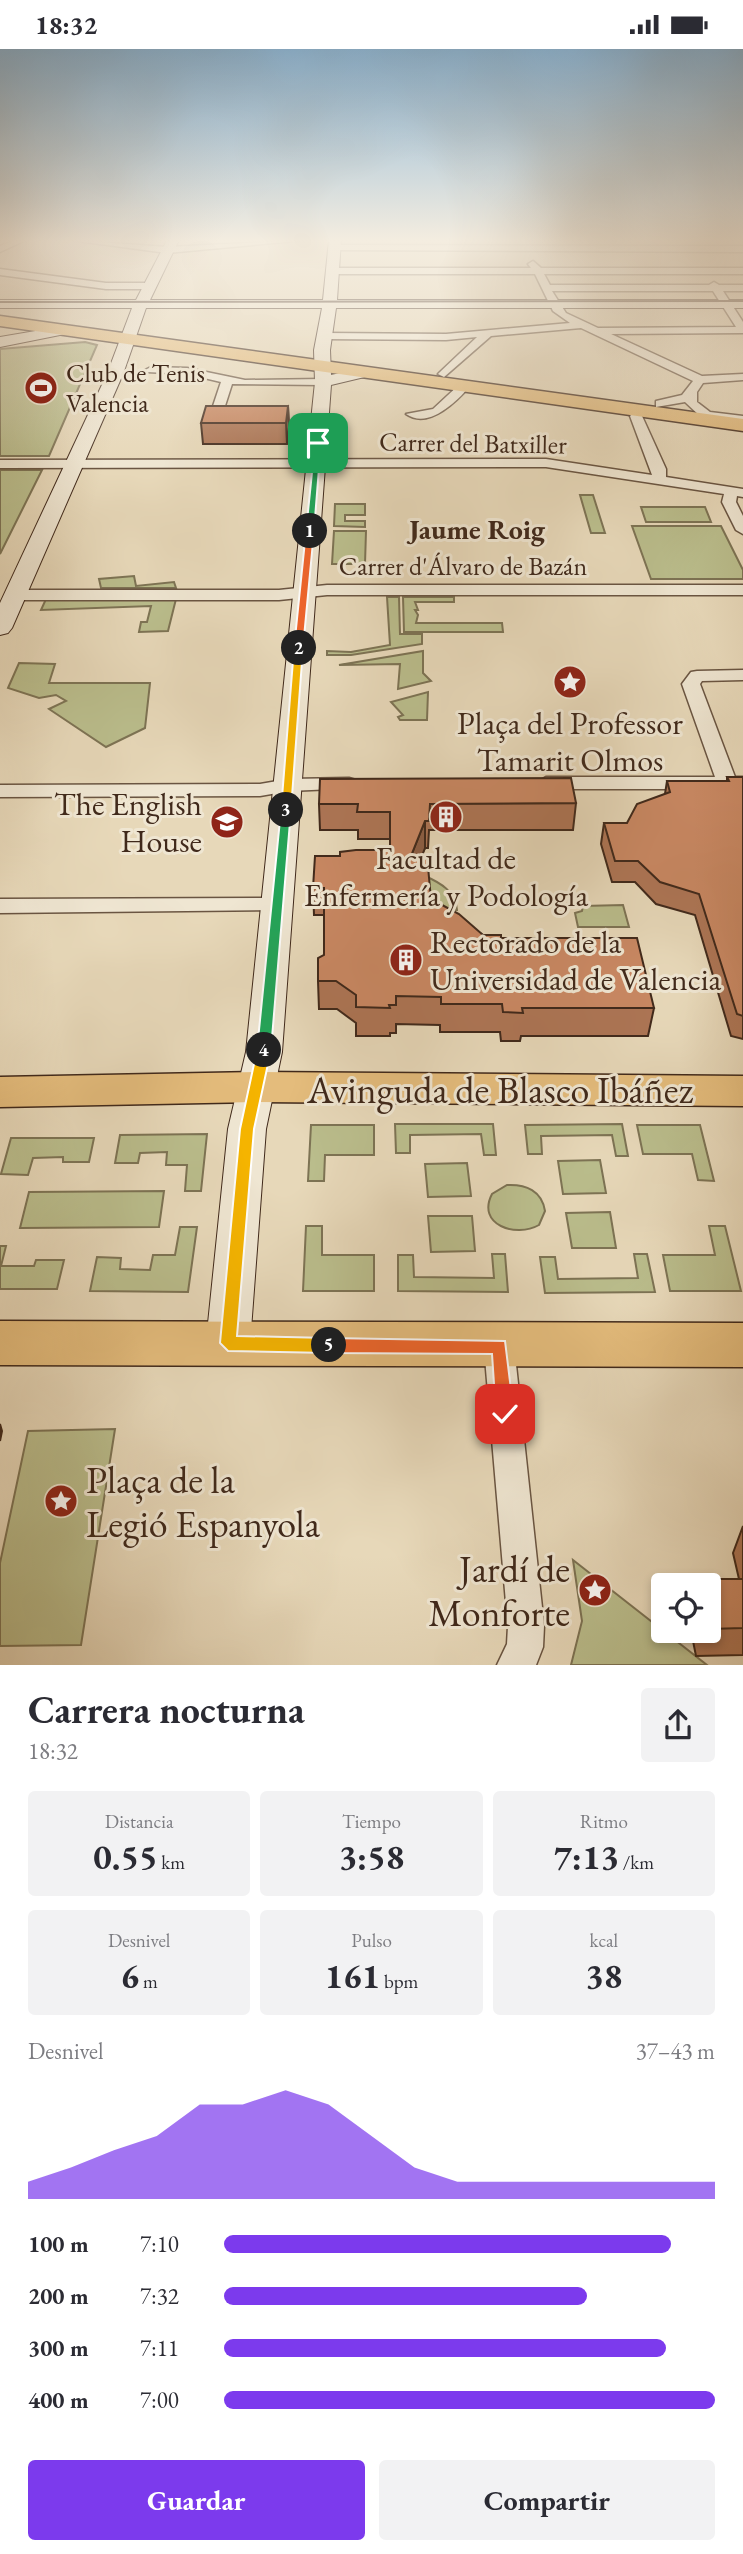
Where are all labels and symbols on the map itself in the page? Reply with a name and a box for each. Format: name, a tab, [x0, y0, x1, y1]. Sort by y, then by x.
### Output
place label: Club de Tenis Valencia	[66, 356, 205, 420]
sports icon: Club de Tenis Valencia	[22, 369, 60, 407]
pin	[288, 413, 348, 473]
street label: Carrer del Batxiller	[379, 424, 567, 462]
district label: Jaume Roig	[406, 511, 546, 547]
pin: 1	[292, 513, 328, 549]
street label: Carrer d'Álvaro de Bazán	[339, 549, 587, 583]
pin: 2	[282, 631, 316, 665]
place icon: Plaça del Professor Tamarit Olmos	[551, 663, 589, 701]
place label: Plaça del Professor Tamarit Olmos	[457, 702, 683, 781]
place label: The English House	[54, 783, 202, 862]
pin: 3	[268, 793, 304, 827]
building icon: Facultad de Enfermería y Podología	[427, 798, 465, 836]
school or university icon: The English House	[208, 803, 246, 841]
place label: Facultad de Enfermería y Podología	[304, 837, 588, 916]
place label: Rectorado de la Universidad de Valencia	[430, 921, 722, 1000]
building icon: Rectorado de la Universidad de Valencia	[387, 941, 425, 979]
pin: 4	[246, 1033, 282, 1067]
street label: Avinguda de Blasco Ibáñez	[306, 1065, 694, 1114]
pin: 5	[312, 1327, 346, 1363]
pin	[475, 1384, 535, 1444]
place label: Plaça de la Legió Espanyola	[86, 1455, 321, 1548]
place icon: Plaça de la Legió Espanyola	[42, 1482, 80, 1520]
place label: Jardí de Monforte	[428, 1544, 570, 1637]
place icon: Jardí de Monforte	[576, 1571, 614, 1609]

